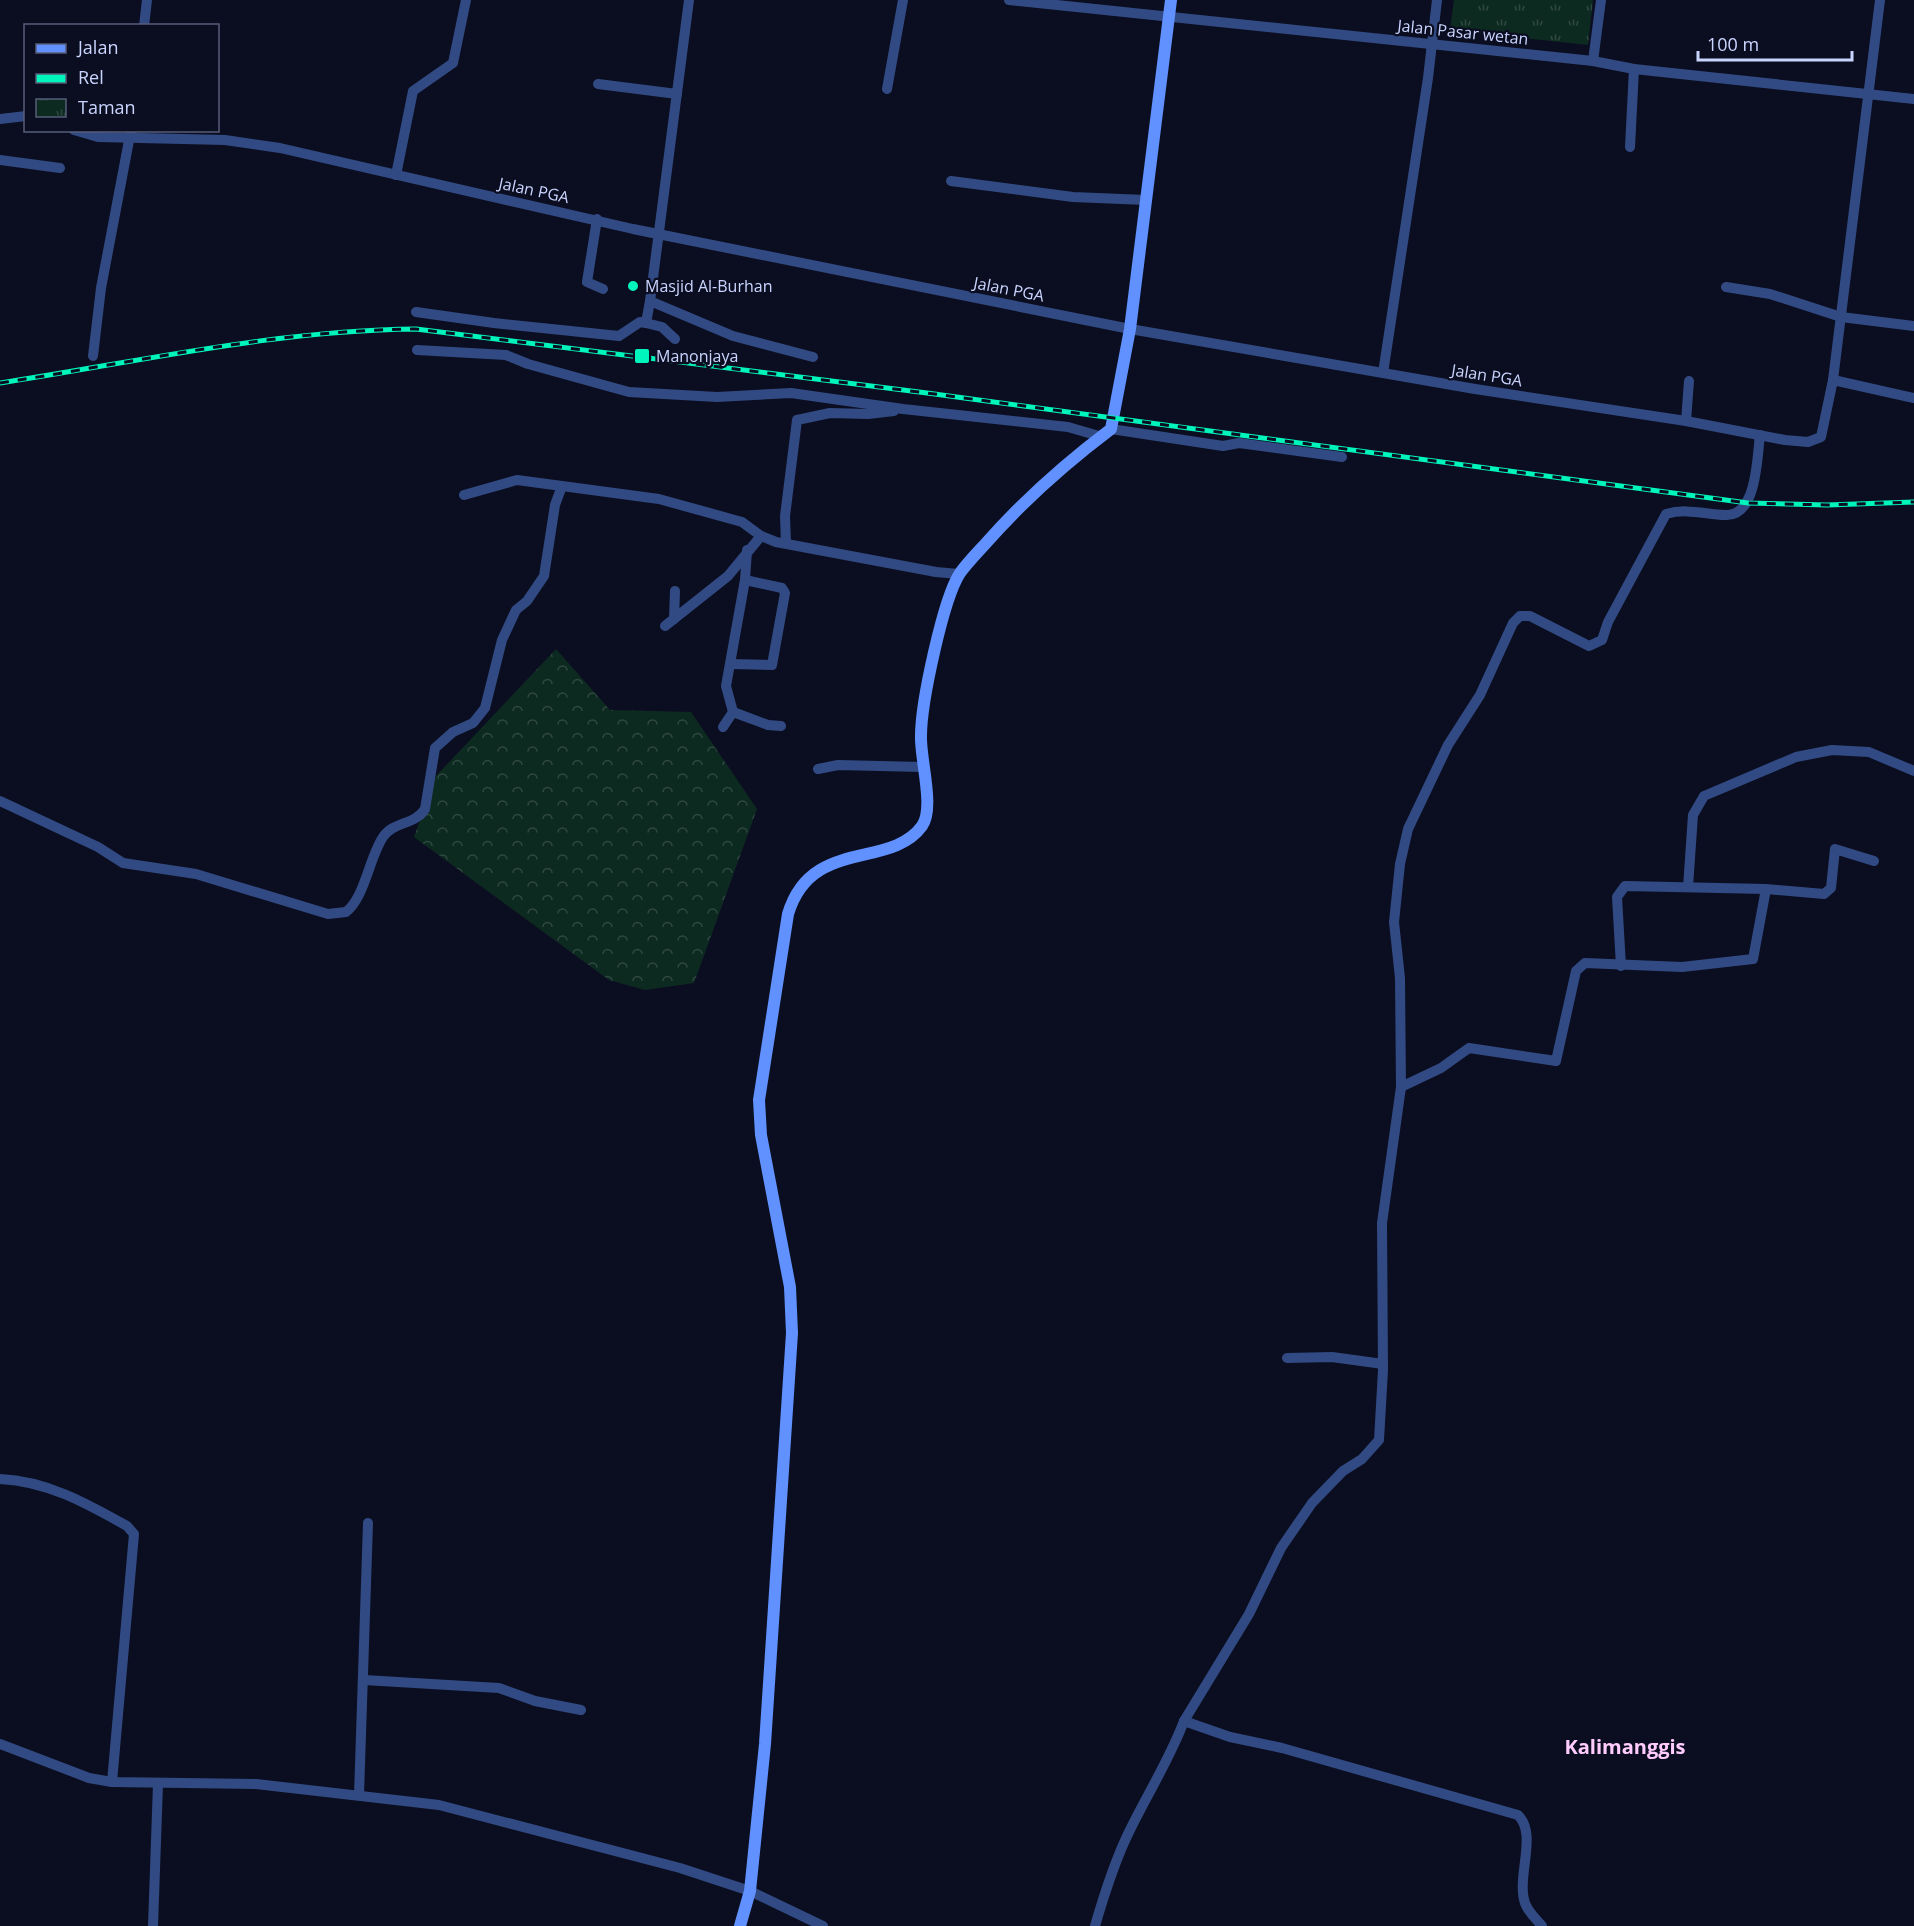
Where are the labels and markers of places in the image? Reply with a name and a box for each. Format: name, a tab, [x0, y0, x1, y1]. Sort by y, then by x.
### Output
place label: Masjid Al-Burhan	[645, 275, 772, 297]
marker: Masjid Al-Burhan	[626, 279, 640, 293]
place label: Manonjaya	[656, 345, 738, 367]
marker: Manonjaya	[633, 347, 651, 365]

